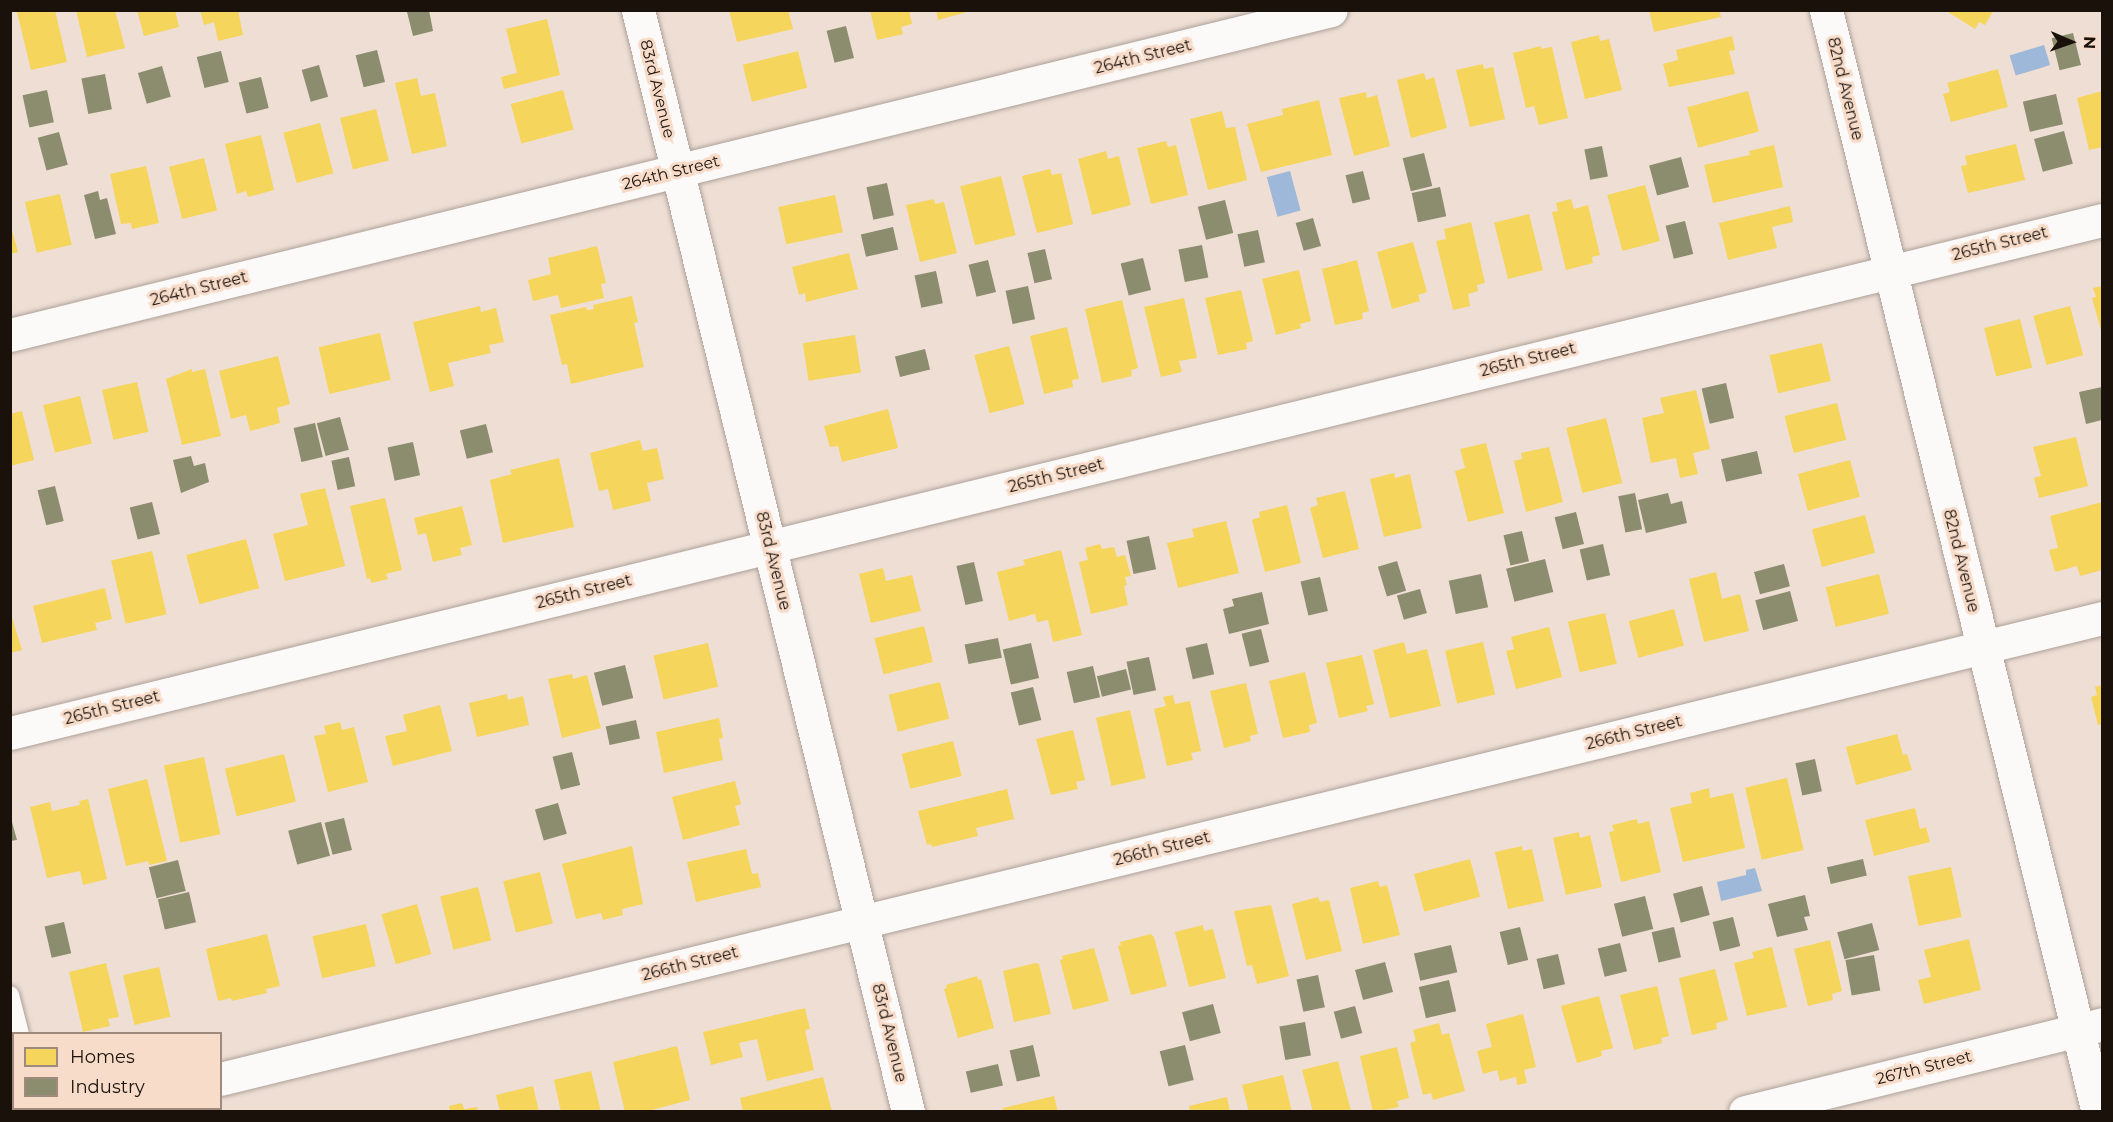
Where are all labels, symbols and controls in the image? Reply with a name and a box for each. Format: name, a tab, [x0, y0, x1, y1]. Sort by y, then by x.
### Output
north arrow	[2041, 12, 2101, 72]
street label: 82nd Avenue	[1823, 35, 1867, 143]
street label: 264th Street	[1093, 36, 1193, 78]
text: N	[2080, 36, 2099, 49]
street label: 83rd Avenue	[635, 38, 679, 140]
street label: 264th Street	[621, 152, 721, 194]
street label: 265th Street	[1950, 223, 2050, 265]
street label: 264th Street	[149, 268, 249, 310]
street label: 265th Street	[1478, 339, 1578, 381]
street label: 265th Street	[1006, 455, 1106, 497]
street label: 82nd Avenue	[1939, 507, 1983, 615]
street label: 83rd Avenue	[751, 510, 795, 612]
street label: 265th Street	[534, 571, 634, 613]
street label: 265th Street	[62, 687, 162, 729]
street label: 266th Street	[1584, 712, 1684, 754]
street label: 266th Street	[1112, 828, 1212, 870]
street label: 266th Street	[640, 943, 740, 985]
street label: 83rd Avenue	[867, 982, 911, 1084]
legend	[12, 1032, 222, 1110]
text: Homes	[70, 1046, 135, 1068]
street label: 267th Street	[1874, 1047, 1974, 1089]
text: Industry	[70, 1076, 145, 1098]

